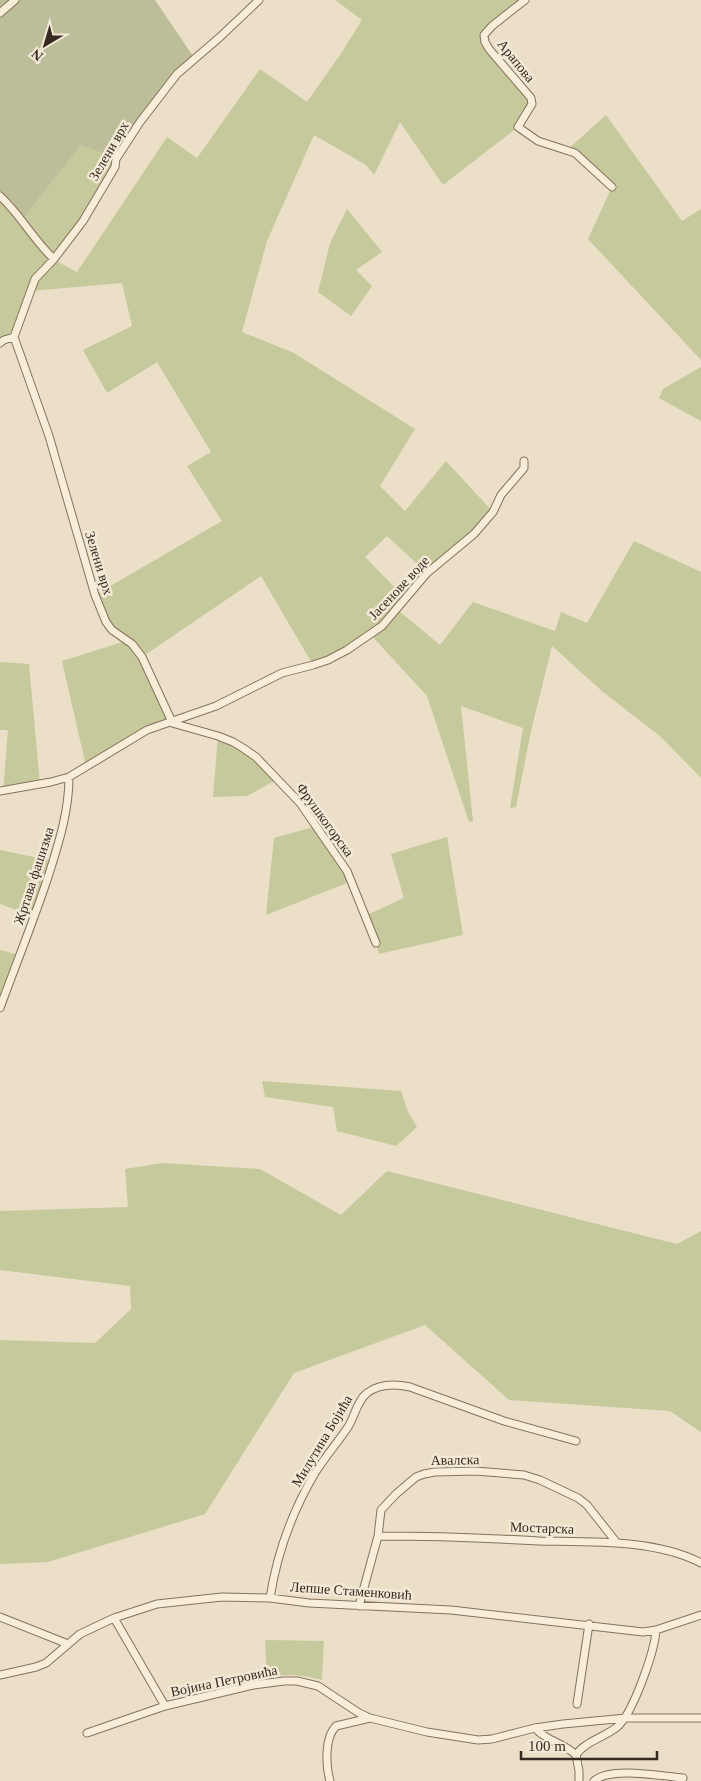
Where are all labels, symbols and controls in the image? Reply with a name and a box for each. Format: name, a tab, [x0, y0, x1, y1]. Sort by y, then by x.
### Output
north arrow	[20, 20, 70, 70]
street label: Арапова	[494, 37, 538, 86]
text: N	[29, 46, 46, 64]
street label: Зелени врх	[86, 119, 132, 183]
street label: Зелени врх	[82, 529, 116, 597]
street label: Јасенове воде	[366, 553, 432, 623]
street label: Фрушкогорска	[293, 780, 357, 860]
street label: Жртава фашизма	[11, 824, 57, 927]
street label: Милутина Бојића	[289, 1392, 356, 1490]
street label: Авалска	[430, 1452, 480, 1468]
street label: Мостарска	[510, 1519, 575, 1537]
street label: Лепше Стаменковић	[290, 1579, 412, 1603]
street label: Војина Петровића	[169, 1662, 280, 1700]
scale bar	[521, 1728, 657, 1760]
text: 100 m	[528, 1738, 566, 1754]

